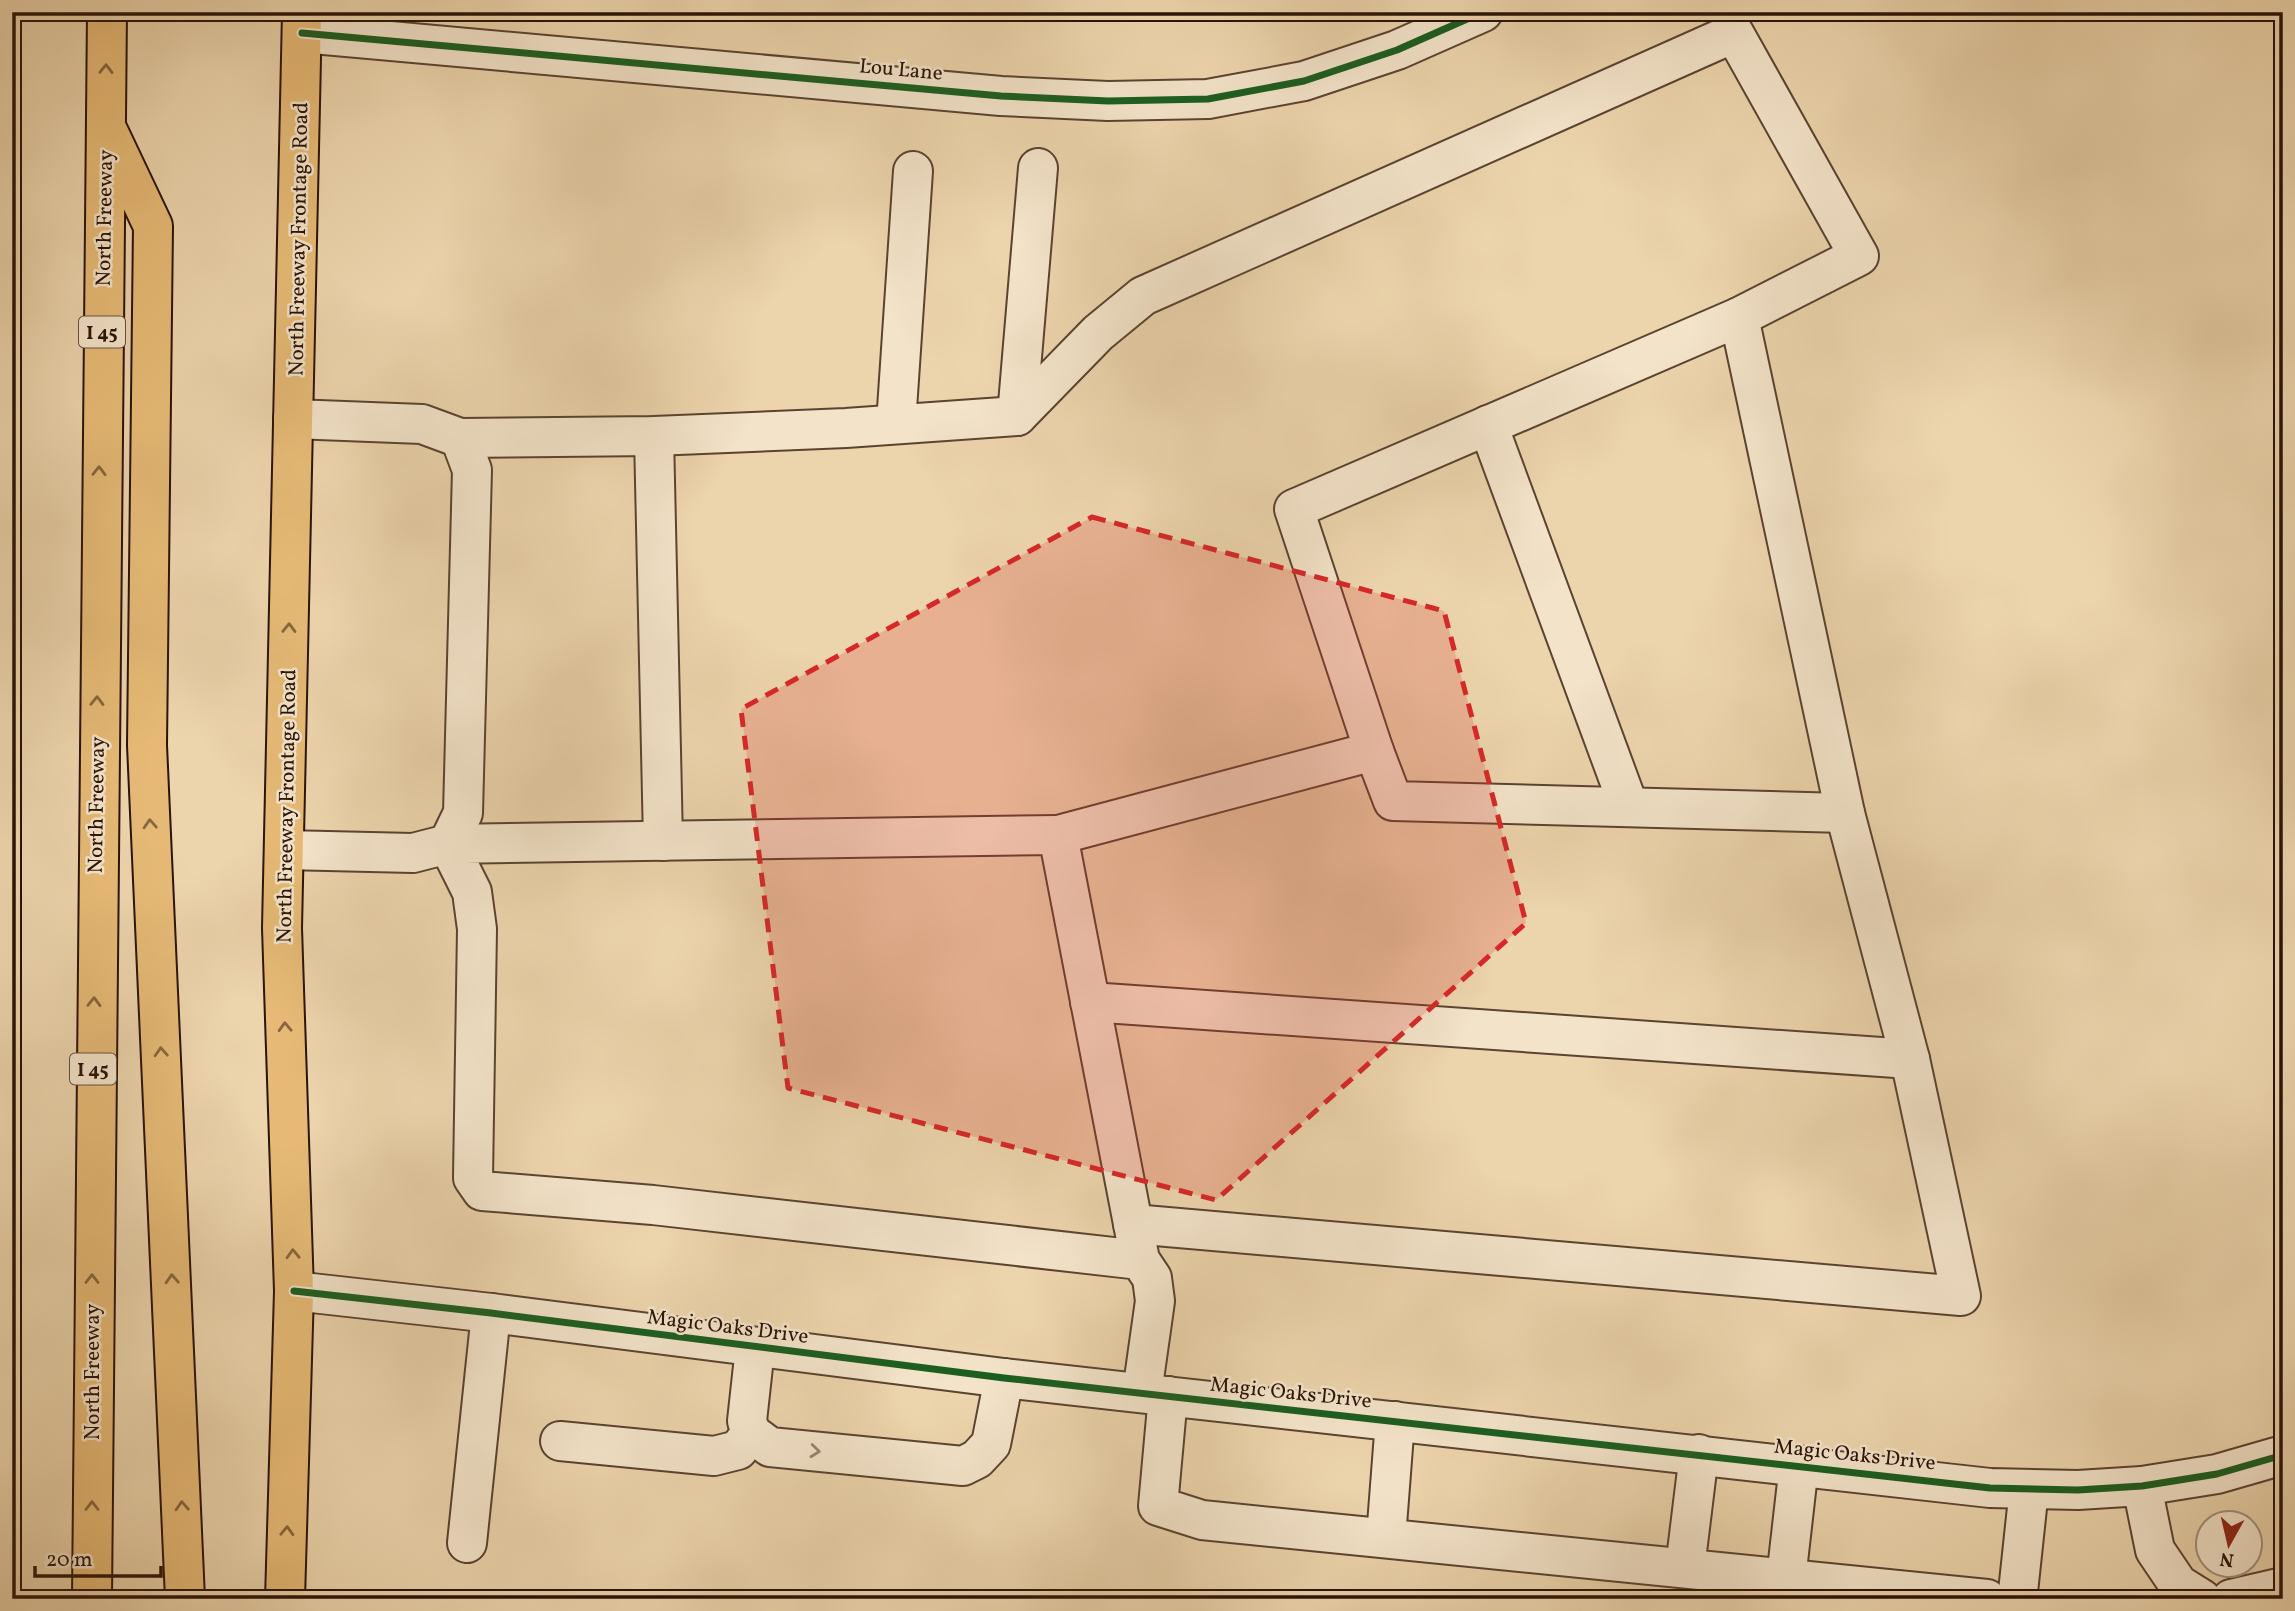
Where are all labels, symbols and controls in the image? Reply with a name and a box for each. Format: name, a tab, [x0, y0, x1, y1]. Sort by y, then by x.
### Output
street label: Lou Lane	[858, 52, 944, 89]
one-way arrow	[99, 63, 114, 74]
street label: North Freeway Frontage Road	[283, 102, 316, 376]
street label: North Freeway	[90, 149, 121, 287]
road number: I 45	[79, 316, 125, 348]
one-way arrow	[92, 466, 107, 477]
one-way arrow	[281, 622, 296, 633]
street label: North Freeway Frontage Road	[271, 669, 304, 943]
one-way arrow	[89, 695, 105, 706]
street label: North Freeway	[82, 736, 113, 874]
one-way arrow	[143, 819, 158, 830]
one-way arrow	[86, 996, 102, 1007]
one-way arrow	[278, 1021, 293, 1032]
one-way arrow	[154, 1046, 169, 1057]
road number: I 45	[70, 1054, 116, 1084]
one-way arrow	[285, 1248, 301, 1259]
one-way arrow	[84, 1273, 100, 1283]
one-way arrow	[164, 1273, 179, 1284]
street label: North Freeway	[79, 1303, 108, 1440]
street label: Magic Oaks Drive	[645, 1303, 810, 1352]
street label: Magic Oaks Drive	[1209, 1371, 1373, 1416]
street label: Magic Oaks Drive	[1773, 1433, 1937, 1478]
one-way arrow	[809, 1443, 820, 1458]
one-way arrow	[84, 1500, 100, 1511]
one-way arrow	[175, 1500, 190, 1511]
north arrow	[2194, 1510, 2264, 1580]
one-way arrow	[279, 1525, 295, 1535]
scale bar	[35, 1534, 161, 1578]
text: N	[2218, 1545, 2236, 1573]
text: 20 m	[46, 1546, 92, 1575]

